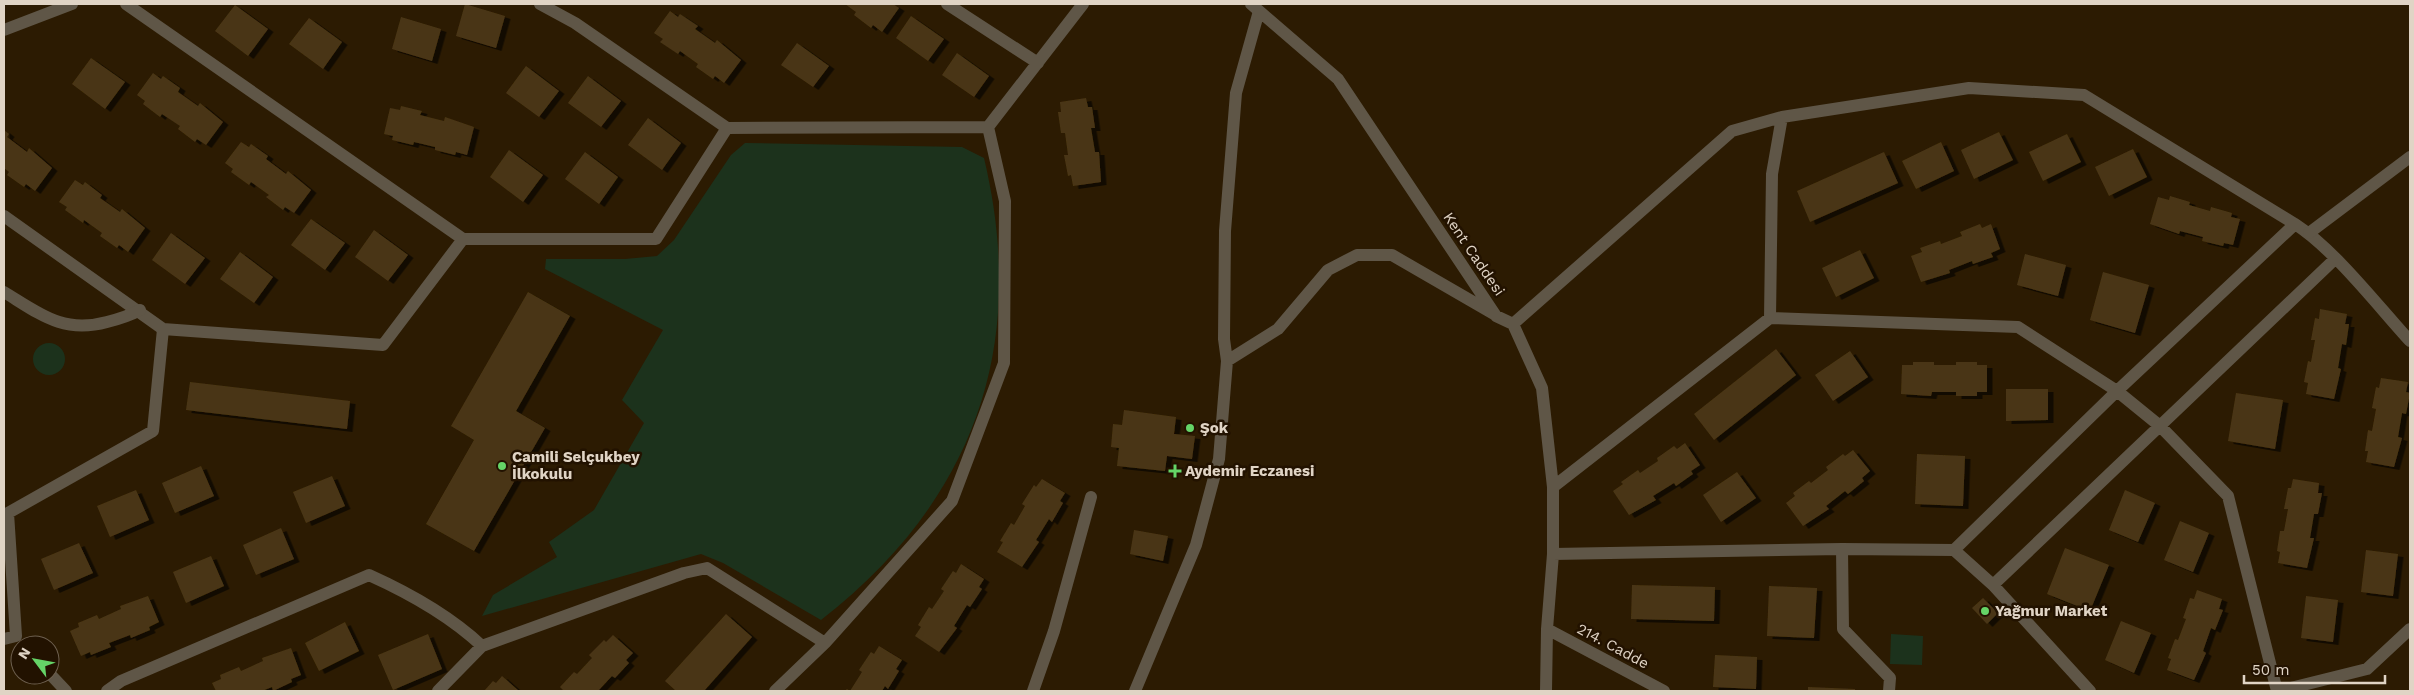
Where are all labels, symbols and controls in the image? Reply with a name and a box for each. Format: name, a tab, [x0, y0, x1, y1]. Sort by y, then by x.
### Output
street label: Kent Caddesi	[1440, 209, 1508, 299]
place label: Şok	[1200, 419, 1229, 437]
marker: Şok	[1184, 422, 1196, 434]
place label: Camili Selçukbey İlkokulu	[512, 448, 640, 483]
marker: Camili Selçukbey İlkokulu	[496, 460, 508, 472]
place label: Aydemir Eczanesi	[1185, 462, 1314, 480]
marker: Aydemir Eczanesi	[1169, 465, 1181, 477]
place label: Yağmur Market	[1995, 602, 2108, 620]
marker: Yağmur Market	[1979, 605, 1991, 617]
street label: 214. Cadde	[1574, 620, 1652, 672]
north arrow	[10, 635, 60, 685]
text: N	[14, 644, 34, 662]
scale bar	[2244, 652, 2385, 684]
text: 50 m	[2252, 661, 2289, 679]

